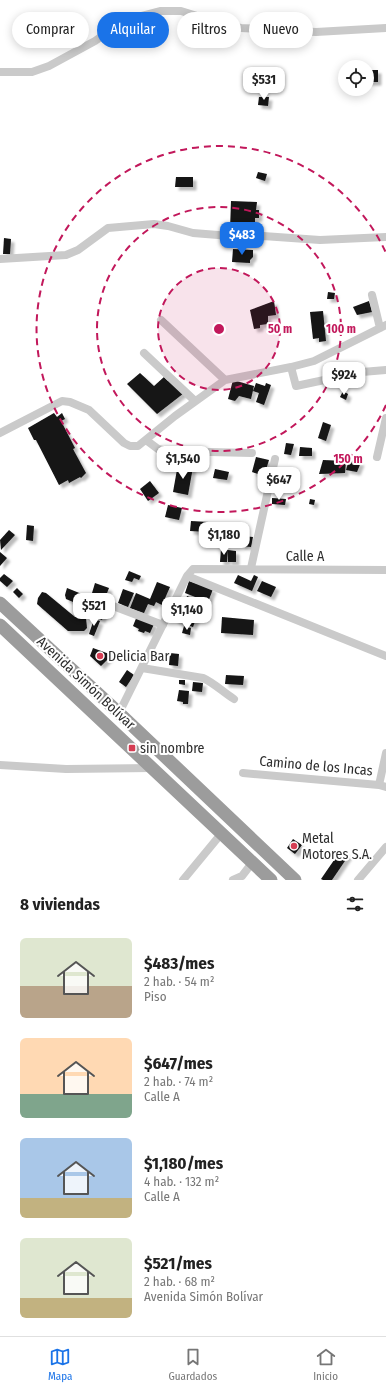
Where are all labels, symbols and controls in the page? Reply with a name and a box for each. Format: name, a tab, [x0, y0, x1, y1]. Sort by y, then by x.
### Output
chip: Comprar	[12, 12, 89, 48]
chip: Alquilar	[97, 12, 169, 48]
chip: Filtros	[177, 12, 241, 48]
chip: Nuevo	[249, 12, 313, 48]
map controls	[338, 60, 374, 96]
button: locate	[338, 60, 374, 96]
pin: $531	[240, 67, 288, 101]
text: $531	[252, 72, 276, 87]
pin: $483	[218, 222, 266, 256]
text: $483	[229, 227, 255, 242]
centre of rings	[212, 322, 226, 336]
text: 50 m	[268, 322, 292, 336]
text: 100 m	[326, 322, 356, 336]
pin: $924	[320, 362, 368, 396]
text: $924	[331, 367, 357, 382]
pin: $1,540	[150, 446, 216, 480]
text: $1,540	[166, 451, 200, 466]
text: 150 m	[333, 452, 363, 466]
pin: $647	[255, 467, 303, 501]
text: $647	[266, 472, 292, 487]
pin: $1,180	[191, 522, 257, 556]
text: $1,180	[208, 527, 240, 542]
street label: Calle A	[286, 548, 325, 565]
pin: $521	[70, 593, 118, 627]
pin: $1,140	[154, 597, 220, 631]
text: $521	[82, 598, 106, 613]
text: $1,140	[171, 602, 203, 617]
street label: Avenida Simón Bolívar	[33, 633, 139, 733]
place label: Delicia Bar	[108, 648, 169, 665]
marker: Delicia Bar	[95, 651, 105, 661]
place label: sin nombre	[140, 740, 205, 757]
marker: sin nombre	[127, 743, 137, 753]
street label: Camino de los Incas	[259, 753, 373, 779]
place label: Metal Motores S.A.	[302, 830, 372, 863]
marker: Metal Motores S.A.	[289, 841, 299, 851]
icon: filters	[344, 893, 366, 915]
text: 8 viviendas	[20, 894, 100, 915]
text: $483/mes	[144, 953, 214, 974]
icon: home	[52, 954, 100, 1002]
text: 2 hab. · 54 m²	[144, 974, 214, 989]
text: Piso	[144, 989, 166, 1004]
text: $647/mes	[144, 1053, 213, 1074]
icon: home	[52, 1054, 100, 1102]
text: 2 hab. · 74 m²	[144, 1074, 213, 1089]
text: Calle A	[144, 1089, 180, 1104]
text: $1,180/mes	[144, 1153, 223, 1174]
icon: home	[52, 1154, 100, 1202]
text: 4 hab. · 132 m²	[144, 1174, 219, 1189]
text: Calle A	[144, 1189, 180, 1204]
text: $521/mes	[144, 1253, 212, 1274]
icon: home	[52, 1254, 100, 1302]
text: 2 hab. · 68 m²	[144, 1274, 215, 1289]
text: Avenida Simón Bolívar	[144, 1289, 263, 1304]
tab: Mapa	[48, 1346, 72, 1383]
tab: Guardados	[168, 1346, 217, 1383]
tab: Inicio	[313, 1346, 338, 1383]

